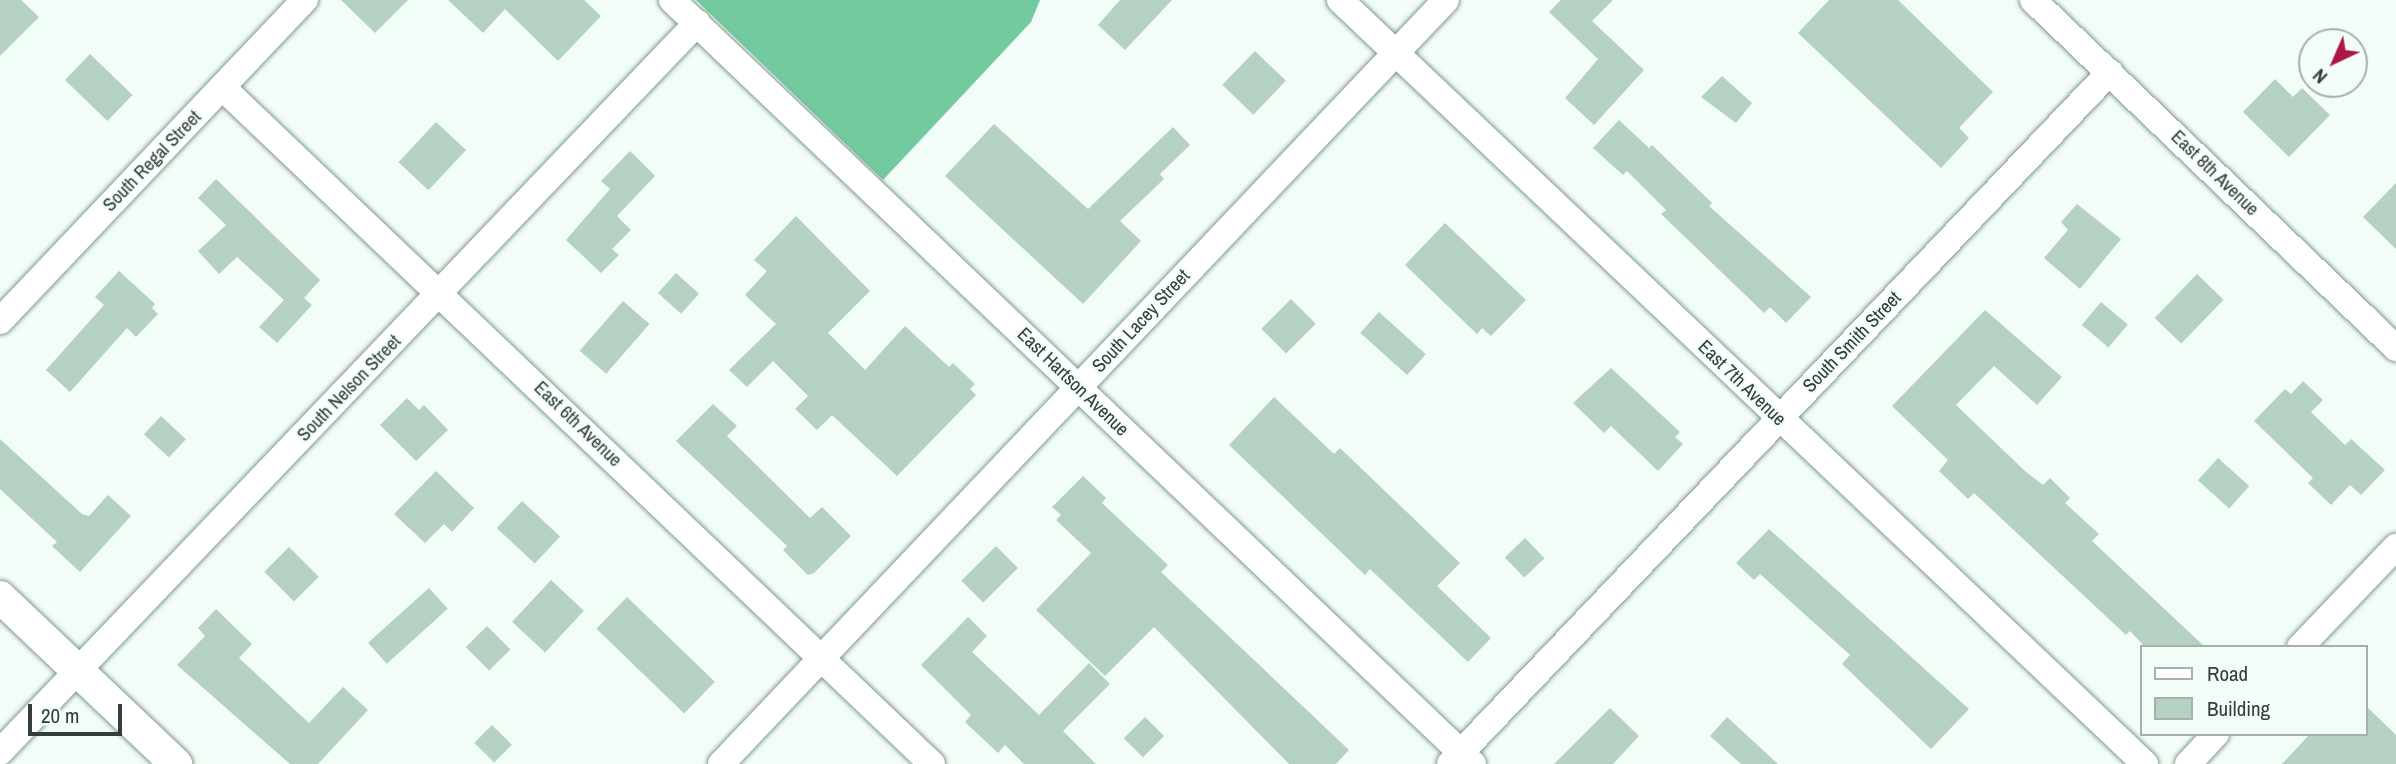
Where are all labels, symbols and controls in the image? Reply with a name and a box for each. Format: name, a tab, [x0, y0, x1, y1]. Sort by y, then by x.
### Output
north arrow	[2298, 28, 2368, 98]
text: N	[2307, 63, 2333, 90]
street label: South Regal Street	[98, 106, 206, 216]
street label: East 8th Avenue	[2166, 125, 2264, 221]
street label: South Lacey Street	[1087, 265, 1195, 377]
street label: South Smith Street	[1798, 287, 1906, 397]
street label: East Hartson Avenue	[1012, 323, 1134, 441]
street label: South Nelson Street	[292, 330, 406, 446]
street label: East 7th Avenue	[1693, 335, 1791, 431]
street label: East 6th Avenue	[529, 376, 627, 472]
legend	[2140, 645, 2368, 736]
text: Road	[2207, 659, 2248, 688]
scale bar	[32, 690, 126, 734]
text: Building	[2207, 694, 2270, 723]
text: 20 m	[41, 701, 79, 730]

